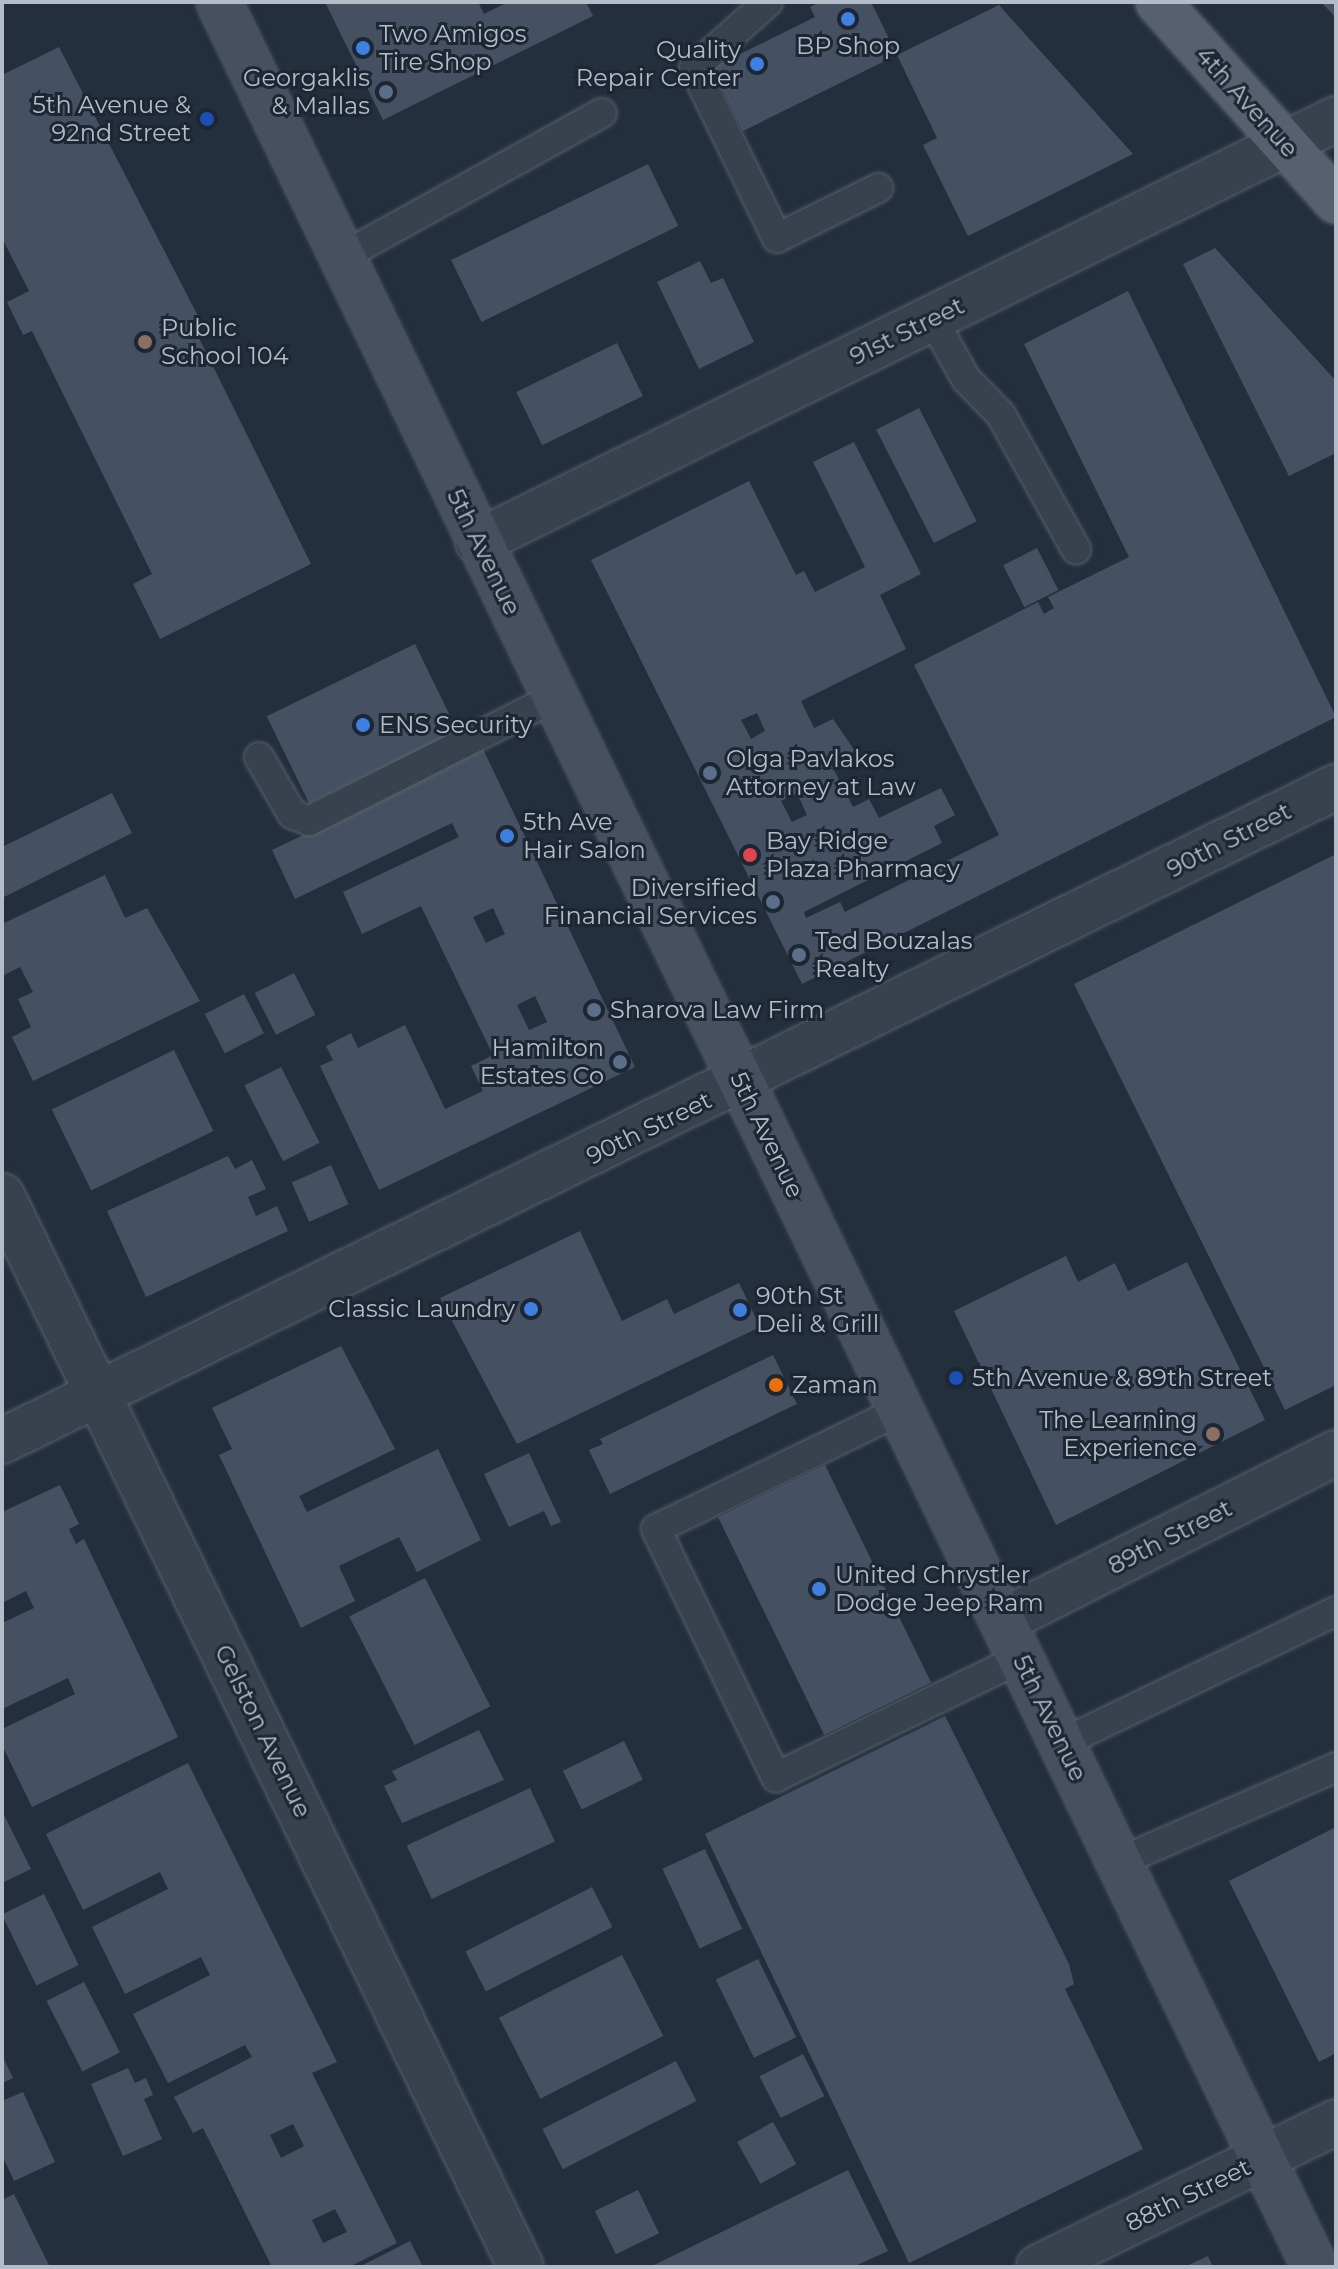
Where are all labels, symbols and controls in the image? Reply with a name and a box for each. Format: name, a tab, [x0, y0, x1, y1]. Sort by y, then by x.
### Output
marker: BP Shop	[839, 10, 857, 28]
place label: Two Amigos Tire Shop	[379, 20, 526, 76]
place label: BP Shop	[796, 32, 900, 60]
place label: Quality Repair Center	[576, 36, 741, 92]
marker: Two Amigos Tire Shop	[354, 39, 372, 57]
street label: 4th Avenue	[1190, 41, 1304, 163]
marker: Quality Repair Center	[748, 55, 766, 73]
place label: Georgaklis & Mallas	[243, 64, 370, 120]
marker: Georgaklis & Mallas	[377, 83, 395, 101]
place label: 5th Avenue & 92nd Street	[32, 91, 191, 147]
marker: 5th Avenue & 92nd Street	[198, 110, 216, 128]
street label: 91st Street	[845, 291, 969, 371]
place label: Public School 104	[161, 314, 289, 370]
marker: Public School 104	[136, 333, 154, 351]
street label: 5th Avenue	[441, 484, 527, 620]
place label: ENS Security	[379, 711, 532, 739]
marker: ENS Security	[354, 716, 372, 734]
place label: Olga Pavlakos Attorney at Law	[726, 745, 915, 801]
marker: Olga Pavlakos Attorney at Law	[701, 764, 719, 782]
street label: 90th Street	[1162, 796, 1296, 884]
place label: 5th Ave Hair Salon	[523, 808, 646, 864]
marker: 5th Ave Hair Salon	[498, 827, 516, 845]
place label: Bay Ridge Plaza Pharmacy	[766, 827, 960, 883]
marker: Bay Ridge Plaza Pharmacy	[741, 846, 759, 864]
place label: Diversified Financial Services	[544, 874, 757, 930]
marker: Diversified Financial Services	[764, 893, 782, 911]
place label: Ted Bouzalas Realty	[815, 927, 973, 983]
marker: Ted Bouzalas Realty	[790, 946, 808, 964]
place label: Sharova Law Firm	[610, 996, 824, 1024]
marker: Sharova Law Firm	[585, 1001, 603, 1019]
place label: Hamilton Estates Co	[480, 1034, 604, 1090]
marker: Hamilton Estates Co	[611, 1053, 629, 1071]
street label: 5th Avenue	[724, 1067, 810, 1203]
street label: 90th Street	[582, 1085, 716, 1171]
place label: 90th St Deli & Grill	[756, 1282, 879, 1338]
place label: Classic Laundry	[328, 1295, 515, 1323]
marker: Classic Laundry	[522, 1300, 540, 1318]
marker: 90th St Deli & Grill	[731, 1301, 749, 1319]
place label: 5th Avenue & 89th Street	[972, 1364, 1272, 1392]
marker: 5th Avenue & 89th Street	[947, 1369, 965, 1387]
place label: Zaman	[792, 1371, 878, 1399]
marker: Zaman	[767, 1376, 785, 1394]
place label: The Learning Experience	[1039, 1406, 1197, 1462]
marker: The Learning Experience	[1204, 1425, 1222, 1443]
street label: 89th Street	[1103, 1494, 1237, 1580]
place label: United Chrystler Dodge Jeep Ram	[835, 1561, 1044, 1617]
marker: United Chrystler Dodge Jeep Ram	[810, 1580, 828, 1598]
street label: Gelston Avenue	[209, 1640, 317, 1822]
street label: 5th Avenue	[1007, 1650, 1093, 1786]
street label: 88th Street	[1121, 2152, 1255, 2238]

